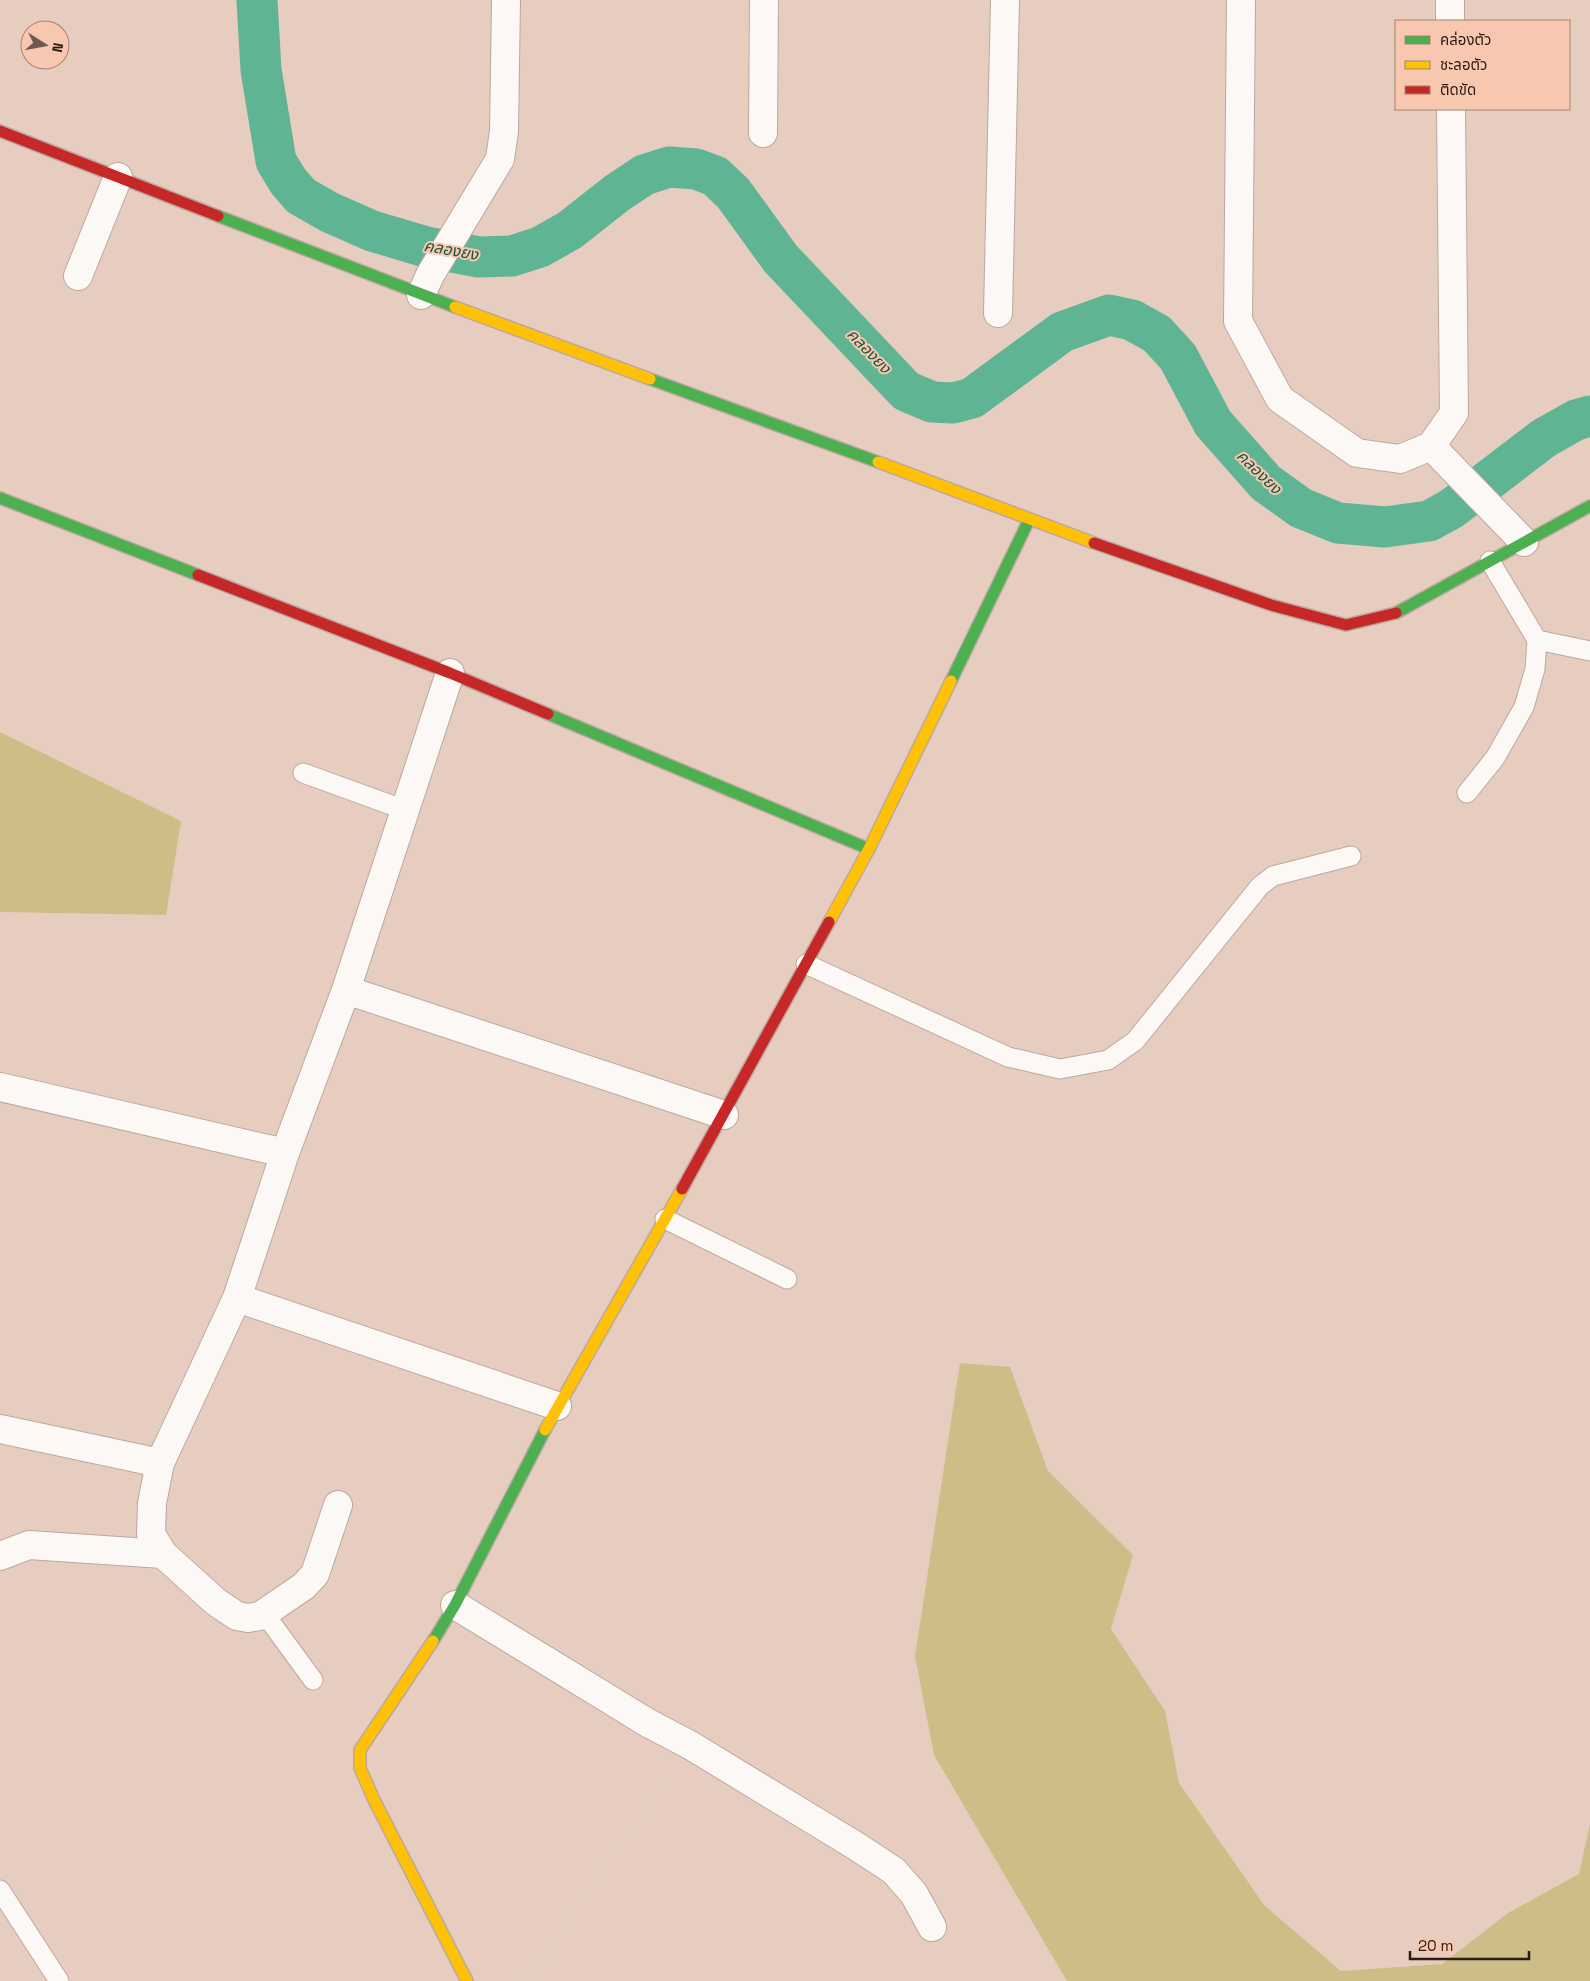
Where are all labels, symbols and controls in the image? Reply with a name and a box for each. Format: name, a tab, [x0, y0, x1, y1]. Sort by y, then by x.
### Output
north arrow	[20, 20, 70, 70]
legend	[1395, 20, 1570, 110]
text: คล่องตัว	[1440, 30, 1491, 49]
text: N	[48, 41, 67, 54]
text: ชะลอตัว	[1440, 55, 1487, 74]
text: ติดขัด	[1440, 80, 1476, 99]
water label: คลองยง	[422, 235, 481, 265]
water label: คลองยง	[842, 324, 897, 379]
water label: คลองยง	[1232, 445, 1287, 500]
scale bar	[1410, 1928, 1529, 1960]
text: 20 m	[1418, 1936, 1453, 1955]

